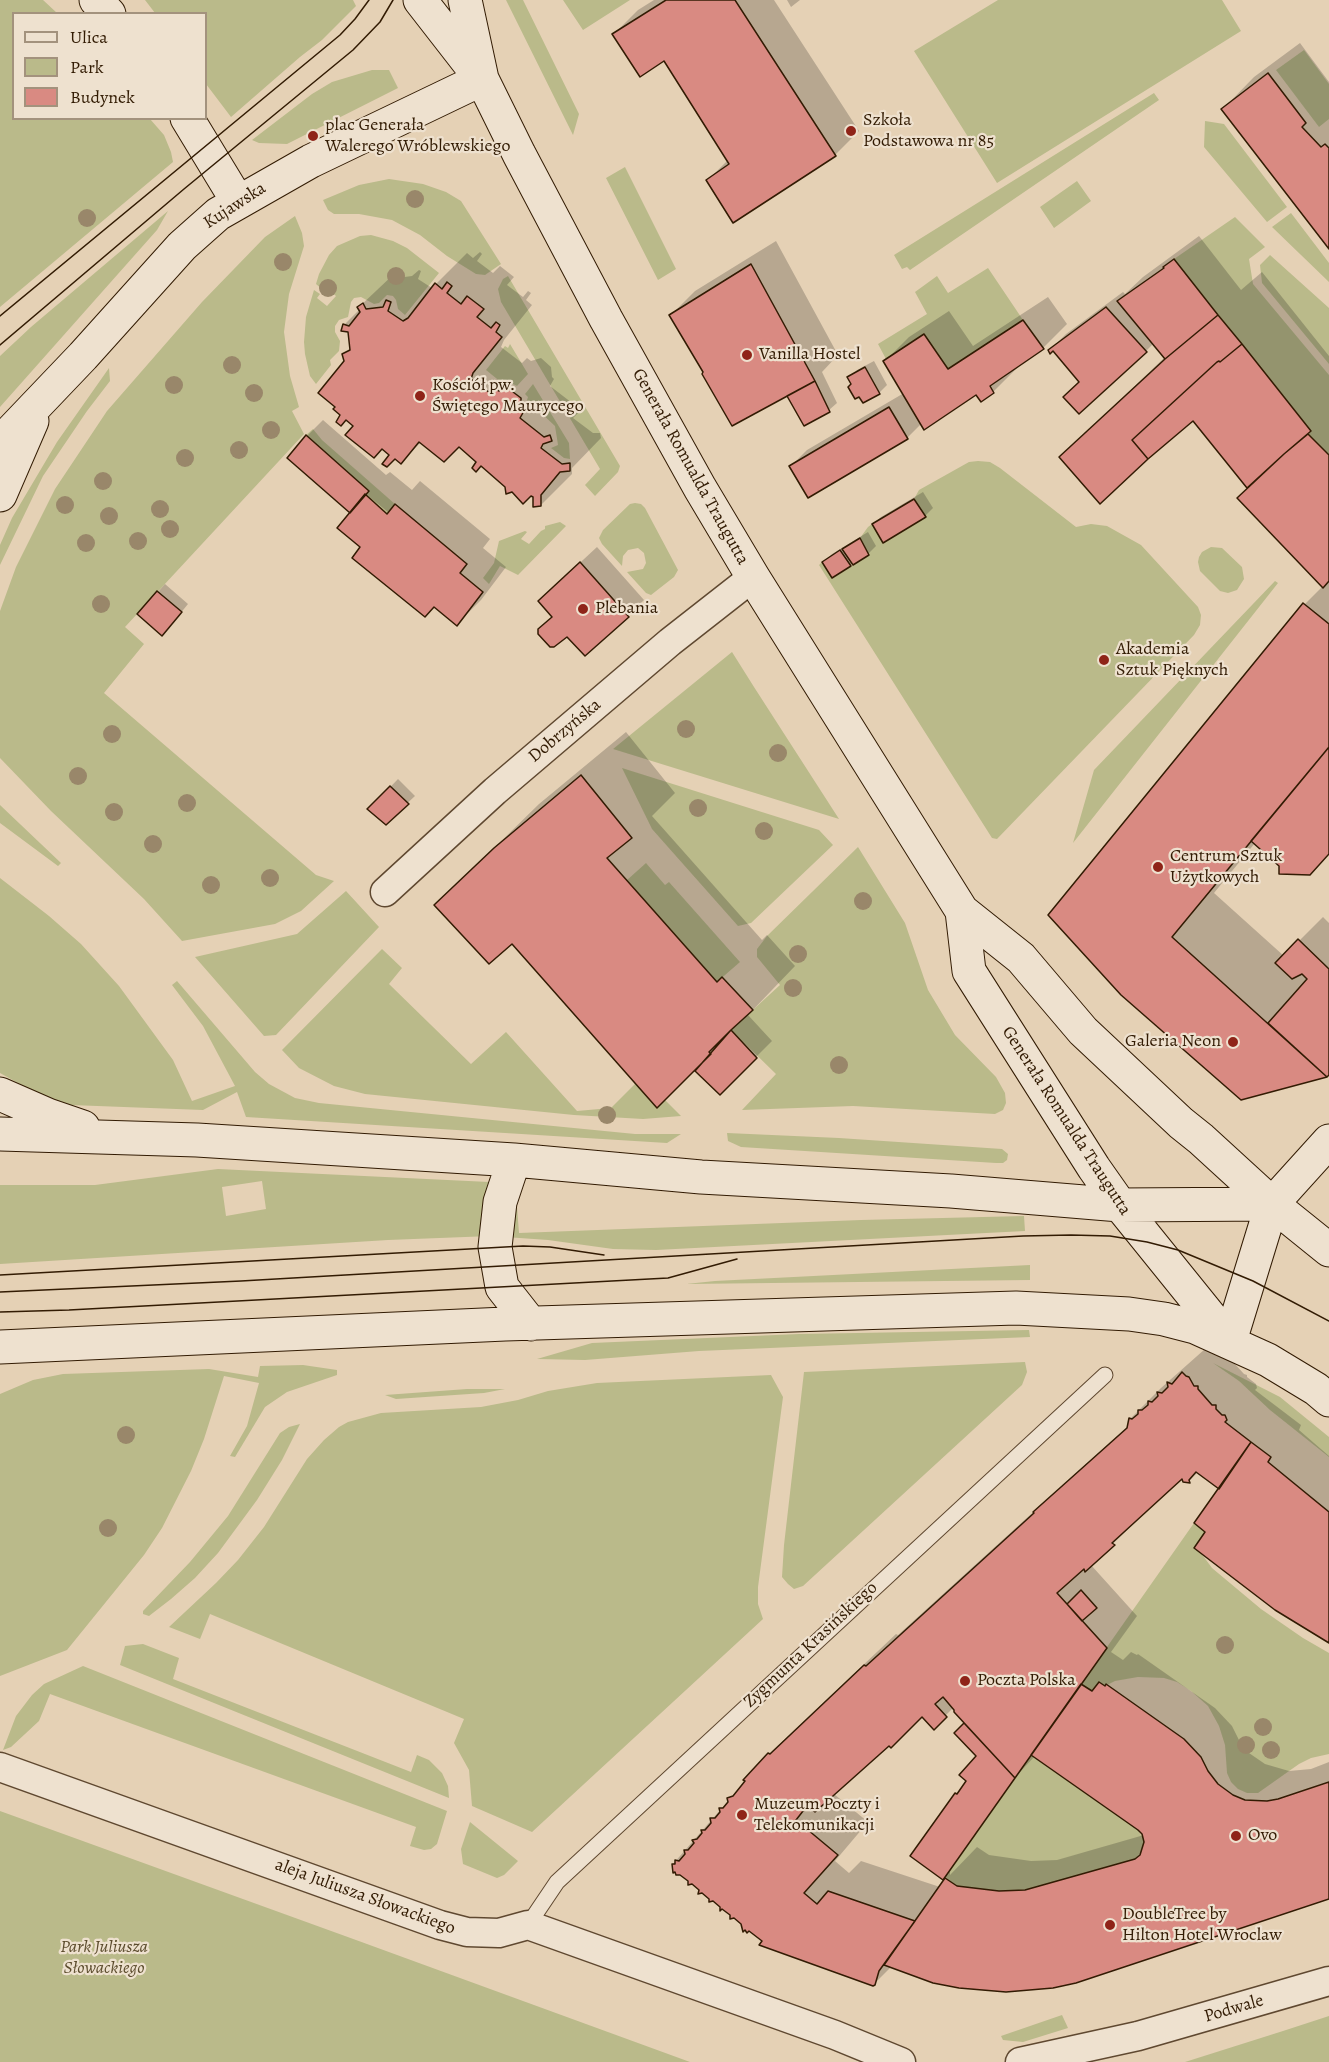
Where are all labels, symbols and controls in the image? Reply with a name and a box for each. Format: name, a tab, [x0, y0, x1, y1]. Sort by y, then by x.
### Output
legend	[12, 12, 207, 120]
text: Ulica	[70, 25, 108, 49]
text: Park	[70, 55, 104, 79]
text: Budynek	[70, 85, 135, 109]
place label: Szkoła Podstawowa nr 85	[863, 110, 994, 152]
place label: plac Generała Walerego Wróblewskiego	[325, 115, 510, 158]
marker: Szkoła Podstawowa nr 85	[844, 124, 858, 138]
marker: plac Generała Walerego Wróblewskiego	[306, 129, 320, 143]
street label: Kujawska	[200, 178, 270, 234]
place label: Vanilla Hostel	[759, 344, 860, 366]
marker: Vanilla Hostel	[740, 348, 754, 362]
street label: Generała Romualda Traugutta	[627, 365, 753, 569]
place label: Kościół pw. Świętego Maurycego	[432, 375, 584, 418]
marker: Kościół pw. Świętego Maurycego	[413, 389, 427, 403]
place label: Plebania	[595, 598, 658, 620]
marker: Plebania	[576, 602, 590, 616]
place label: Akademia Sztuk Pięknych	[1116, 639, 1228, 682]
marker: Akademia Sztuk Pięknych	[1097, 653, 1111, 667]
street label: Dobrzyńska	[524, 694, 606, 768]
place label: Centrum Sztuk Użytkowych	[1170, 846, 1282, 888]
marker: Centrum Sztuk Użytkowych	[1151, 860, 1165, 874]
street label: Generała Romualda Traugutta	[997, 1022, 1135, 1220]
place label: Galeria Neon	[1125, 1031, 1221, 1053]
marker: Galeria Neon	[1226, 1035, 1240, 1049]
street label: Zygmunta Krasińskiego	[740, 1577, 882, 1713]
place label: Poczta Polska	[977, 1670, 1076, 1692]
marker: Poczta Polska	[958, 1674, 972, 1688]
place label: Muzeum Poczty i Telekomunikacji	[754, 1794, 880, 1836]
marker: Muzeum Poczty i Telekomunikacji	[735, 1808, 749, 1822]
place label: Ovo	[1248, 1825, 1277, 1847]
marker: Ovo	[1229, 1829, 1243, 1843]
street label: aleja Juliusza Słowackiego	[272, 1854, 458, 1940]
place label: DoubleTree by Hilton Hotel Wroclaw	[1122, 1904, 1282, 1946]
marker: DoubleTree by Hilton Hotel Wroclaw	[1103, 1918, 1117, 1932]
park label: Park Juliusza Słowackiego	[60, 1937, 148, 1980]
street label: Podwale	[1202, 1990, 1266, 2028]

